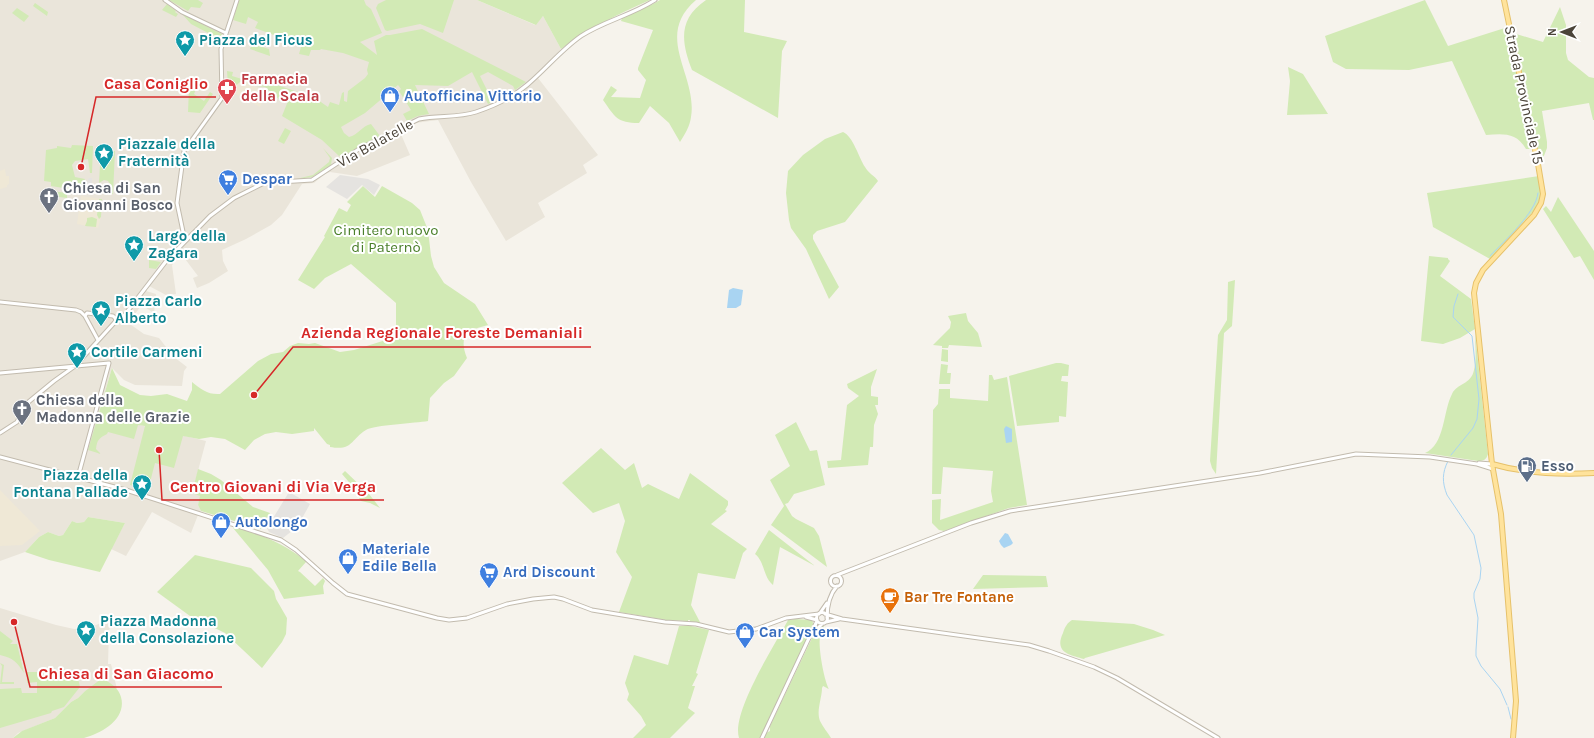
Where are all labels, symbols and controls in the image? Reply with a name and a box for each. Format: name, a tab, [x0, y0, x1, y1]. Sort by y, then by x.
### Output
north arrow	[1542, 12, 1582, 52]
street label: Strada Provinciale 15	[1500, 24, 1548, 166]
text: N	[1546, 28, 1559, 36]
place icon: Piazza del Ficus	[174, 29, 196, 57]
place label: Piazza del Ficus	[199, 31, 313, 49]
callout: Casa Coniglio	[96, 69, 216, 97]
place label: Farmacia della Scala	[241, 70, 320, 105]
text: Casa Coniglio	[104, 74, 208, 93]
pharmacy icon: Farmacia della Scala	[216, 77, 238, 105]
shop icon: Autofficina Vittorio	[379, 85, 401, 113]
place label: Autofficina Vittorio	[404, 87, 542, 105]
street label: Via Balatelle	[334, 115, 416, 171]
place label: Piazzale della Fraternità	[118, 135, 215, 170]
place icon: Piazzale della Fraternità	[93, 142, 115, 170]
supermarket icon: Despar	[217, 168, 239, 196]
place label: Despar	[242, 170, 292, 188]
place label: Chiesa di San Giovanni Bosco	[63, 179, 173, 214]
church icon: Chiesa di San Giovanni Bosco	[38, 186, 60, 214]
park label: Cimitero nuovo di Paternò	[334, 221, 438, 256]
place label: Largo della Zagara	[148, 227, 226, 262]
place icon: Largo della Zagara	[123, 234, 145, 262]
place label: Piazza Carlo Alberto	[115, 292, 202, 327]
place icon: Piazza Carlo Alberto	[90, 299, 112, 327]
callout: Azienda Regionale Foreste Demaniali	[293, 319, 591, 347]
text: Azienda Regionale Foreste Demaniali	[301, 323, 583, 342]
place icon: Cortile Carmeni	[66, 341, 88, 369]
place label: Cortile Carmeni	[91, 343, 203, 361]
place label: Chiesa della Madonna delle Grazie	[36, 391, 190, 426]
church icon: Chiesa della Madonna delle Grazie	[11, 398, 33, 426]
fuel station icon: Esso	[1516, 455, 1538, 483]
place label: Esso	[1541, 457, 1574, 475]
place label: Piazza della Fontana Pallade	[13, 466, 128, 501]
callout: Centro Giovani di Via Verga	[162, 472, 384, 500]
place icon: Piazza della Fontana Pallade	[131, 473, 153, 501]
text: Centro Giovani di Via Verga	[170, 477, 376, 496]
shop icon: Autolongo	[210, 511, 232, 539]
place label: Autolongo	[235, 513, 308, 531]
place label: Materiale Edile Bella	[362, 540, 437, 575]
shop icon: Materiale Edile Bella	[337, 547, 359, 575]
supermarket icon: Ard Discount	[478, 561, 500, 589]
place label: Ard Discount	[503, 563, 596, 581]
cafe icon: Bar Tre Fontane	[879, 586, 901, 614]
place label: Bar Tre Fontane	[904, 588, 1014, 606]
place label: Piazza Madonna della Consolazione	[100, 612, 234, 647]
place icon: Piazza Madonna della Consolazione	[75, 619, 97, 647]
shop icon: Car System	[734, 621, 756, 649]
place label: Car System	[759, 623, 840, 641]
callout: Chiesa di San Giacomo	[30, 659, 222, 687]
text: Chiesa di San Giacomo	[38, 664, 214, 683]

